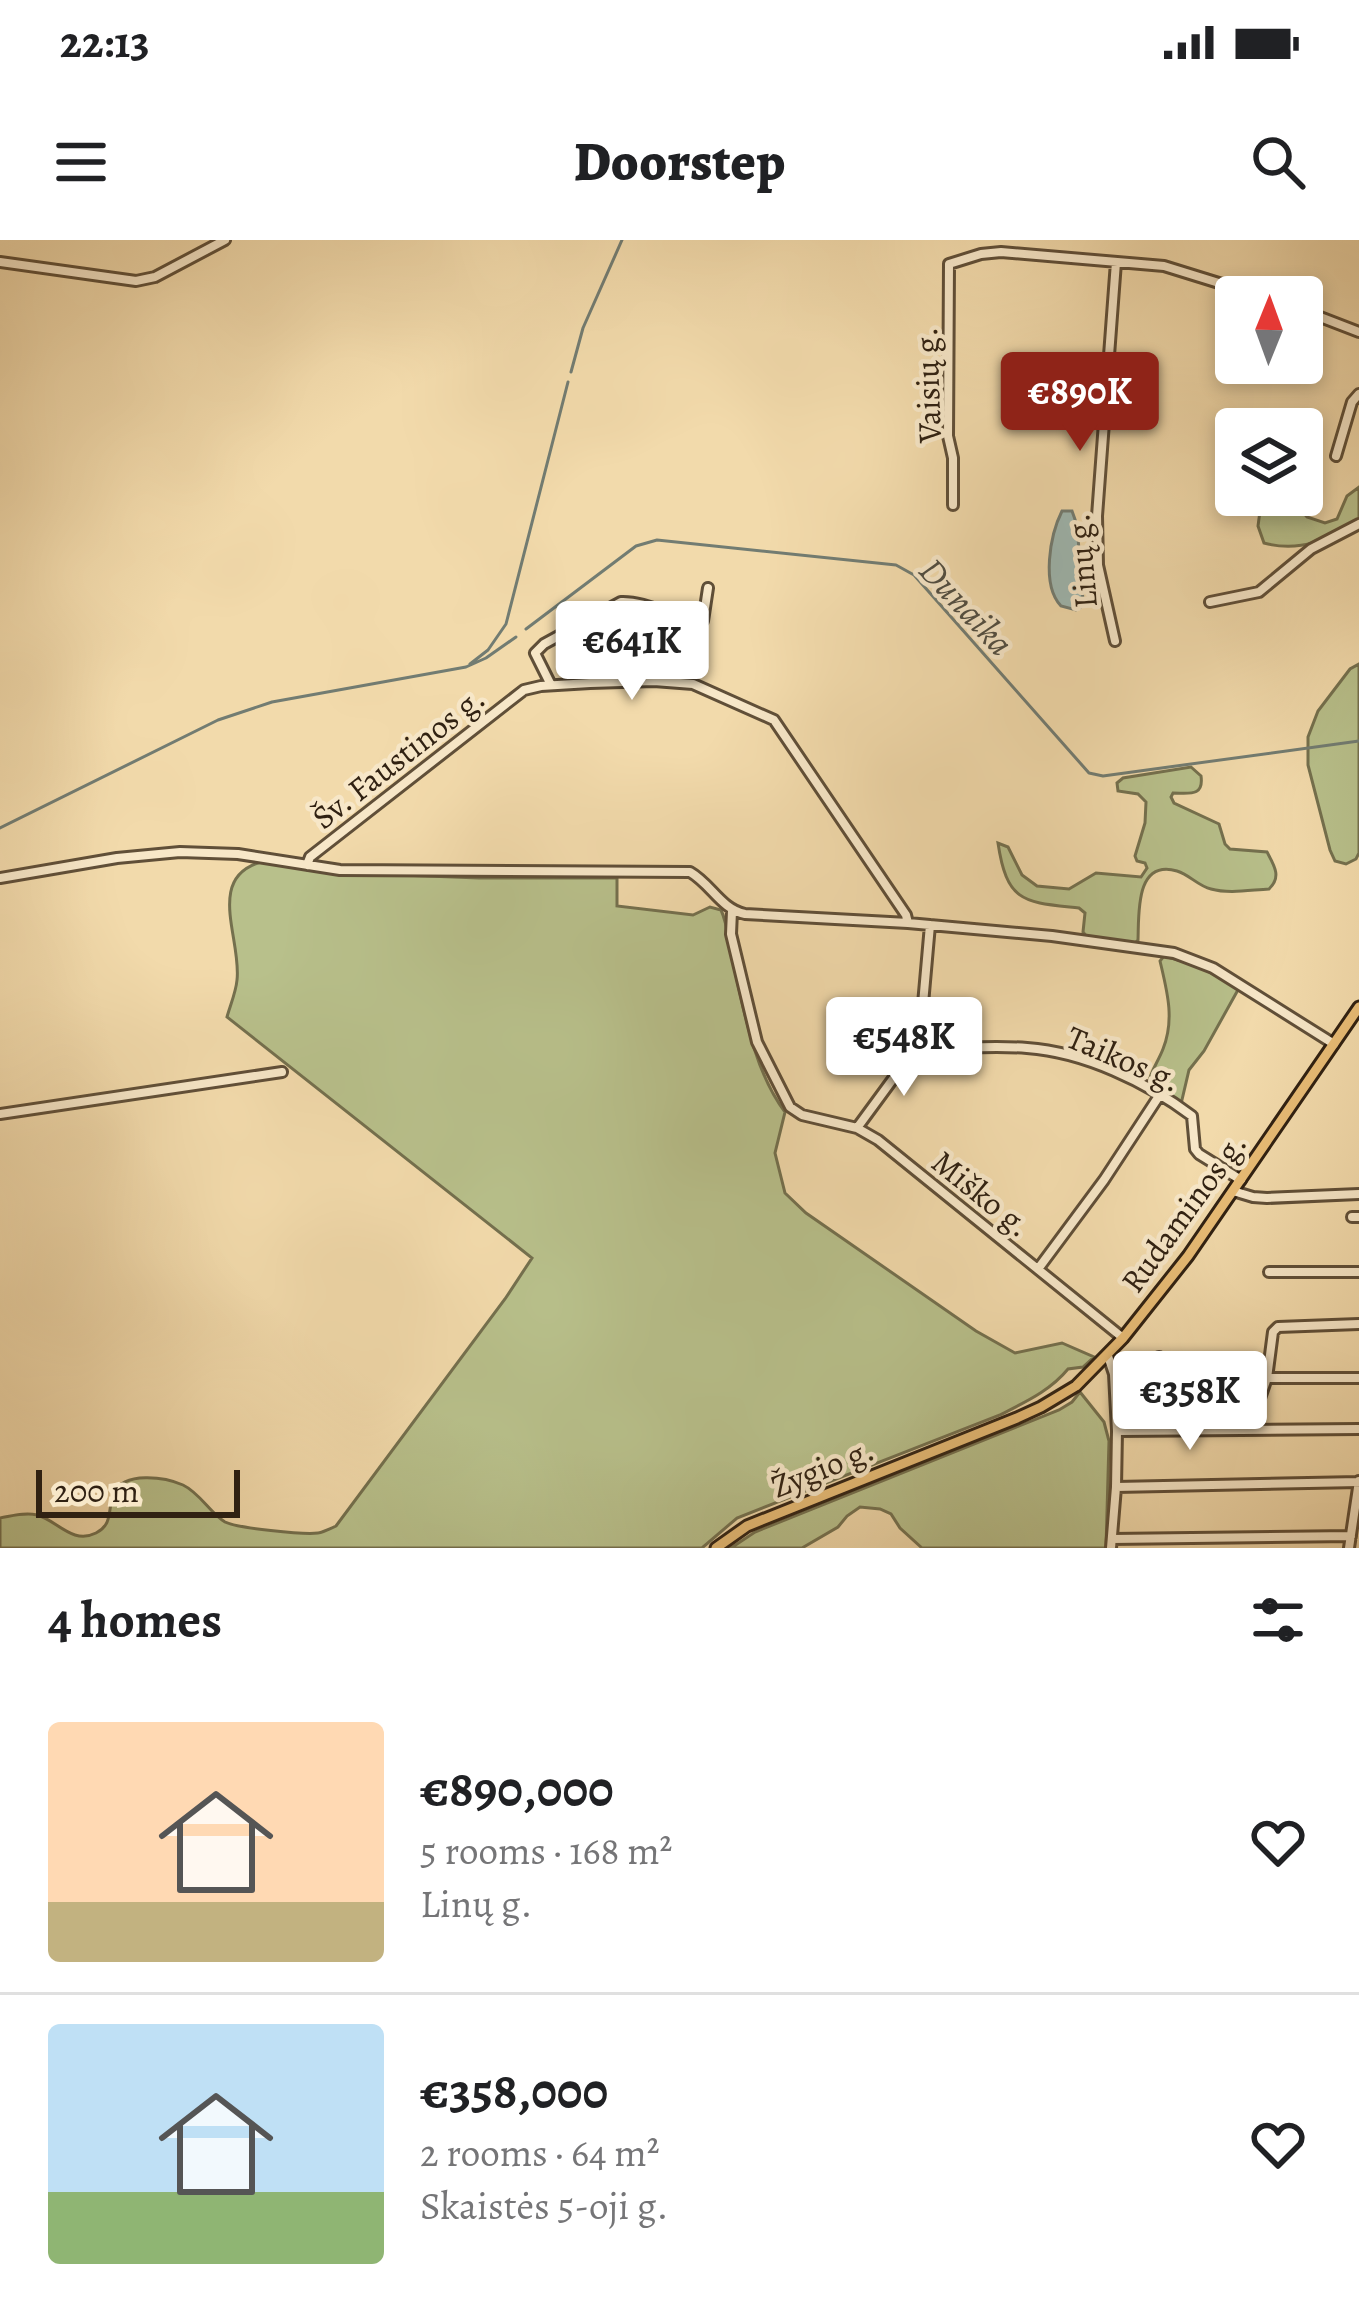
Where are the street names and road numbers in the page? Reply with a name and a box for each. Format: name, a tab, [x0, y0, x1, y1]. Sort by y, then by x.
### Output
street label: Vaisių g.	[903, 326, 952, 445]
street label: Linų g.	[1055, 512, 1108, 610]
street label: Šv. Faustinos g.	[302, 676, 494, 839]
street label: Taikos g.	[1060, 1014, 1188, 1103]
street label: Rudaminos g.	[1110, 1123, 1257, 1301]
street label: Miško g.	[923, 1140, 1041, 1247]
street label: Žygio g.	[764, 1426, 880, 1508]

